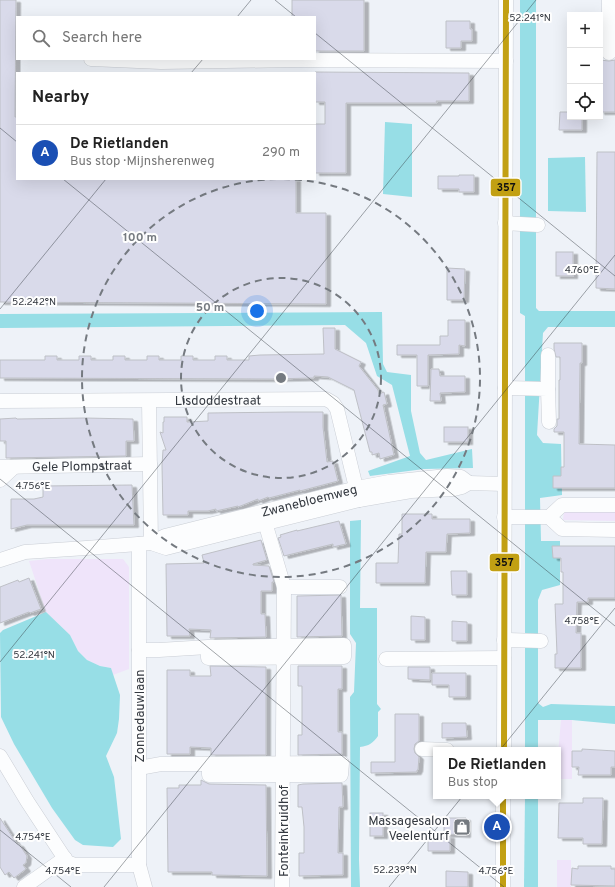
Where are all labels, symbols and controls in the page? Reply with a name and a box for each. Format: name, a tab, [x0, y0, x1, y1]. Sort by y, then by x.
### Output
text: 52.241°N	[509, 12, 551, 25]
map controls	[567, 12, 603, 120]
button: +	[567, 12, 603, 48]
search box	[16, 16, 316, 60]
icon: search	[30, 27, 52, 49]
text: Search here	[62, 29, 142, 48]
button: −	[567, 48, 603, 84]
button: locate	[567, 84, 603, 120]
text: Nearby	[32, 87, 89, 109]
text: De Rietlanden	[70, 135, 169, 154]
text: A	[40, 145, 50, 161]
text: 290 m	[262, 145, 300, 161]
text: Bus stop · Mijnsherenweg	[70, 154, 215, 170]
line badge: 357	[490, 178, 521, 197]
text: 357	[496, 181, 516, 195]
text: 100 m	[123, 230, 157, 246]
text: 4.760°E	[565, 264, 599, 277]
text: 52.242°N	[12, 296, 56, 309]
text: 50 m	[196, 300, 224, 316]
your location	[247, 301, 267, 321]
centre of rings	[274, 371, 288, 385]
street label: Lisdoddestraat	[175, 393, 261, 410]
street label: Gele Plompstraat	[32, 458, 132, 476]
text: 4.756°E	[16, 480, 50, 493]
street label: Zwanebloemweg	[260, 482, 359, 522]
line badge: 357	[489, 553, 520, 572]
text: 357	[494, 556, 514, 570]
text: 4.758°E	[564, 615, 600, 628]
text: 52.241°N	[13, 649, 55, 662]
street label: Zonnedauwlaan	[133, 669, 149, 763]
popup	[433, 747, 561, 799]
text: De Rietlanden	[448, 756, 546, 775]
text: Bus stop	[448, 775, 498, 791]
street label: Fonteinkruidhof	[277, 784, 293, 877]
pin: A	[484, 812, 510, 842]
place label: Massagesalon Veelenturf	[368, 814, 450, 845]
shop icon: Massagesalon Veelenturf	[452, 817, 472, 837]
text: 4.754°E	[15, 831, 51, 844]
text: 52.239°N	[373, 864, 417, 877]
text: 4.754°E	[45, 865, 81, 878]
text: 4.756°E	[479, 865, 513, 878]

